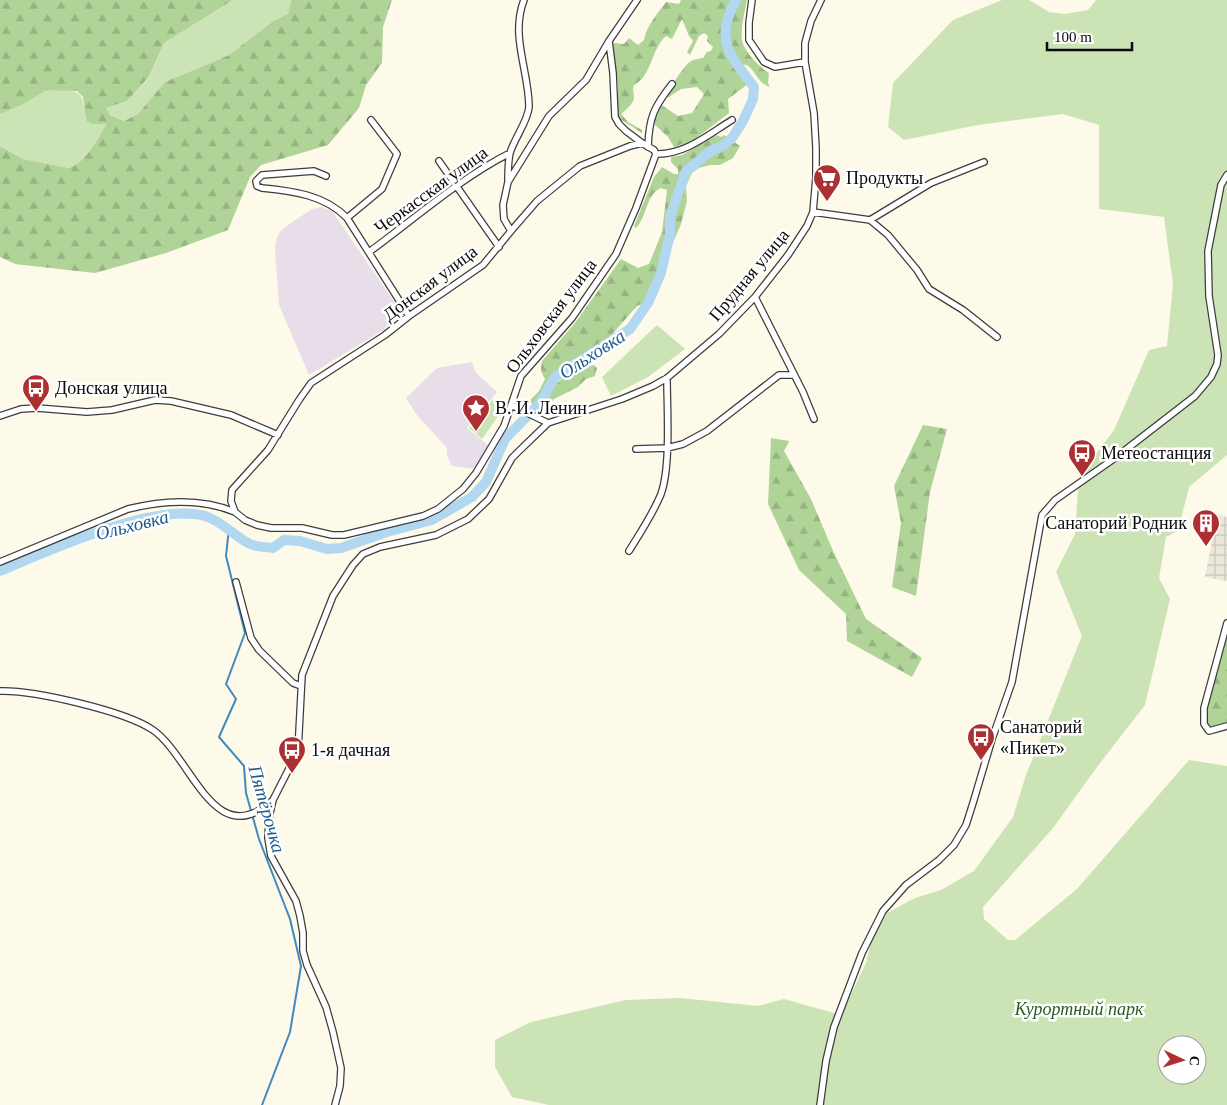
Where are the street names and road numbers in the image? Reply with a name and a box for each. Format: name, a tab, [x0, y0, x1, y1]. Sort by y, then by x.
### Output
street label: Черкасская улица	[371, 142, 491, 238]
street label: Прудная улица	[705, 225, 793, 325]
street label: Донская улица	[379, 241, 481, 325]
street label: Ольховская улица	[502, 255, 600, 377]

